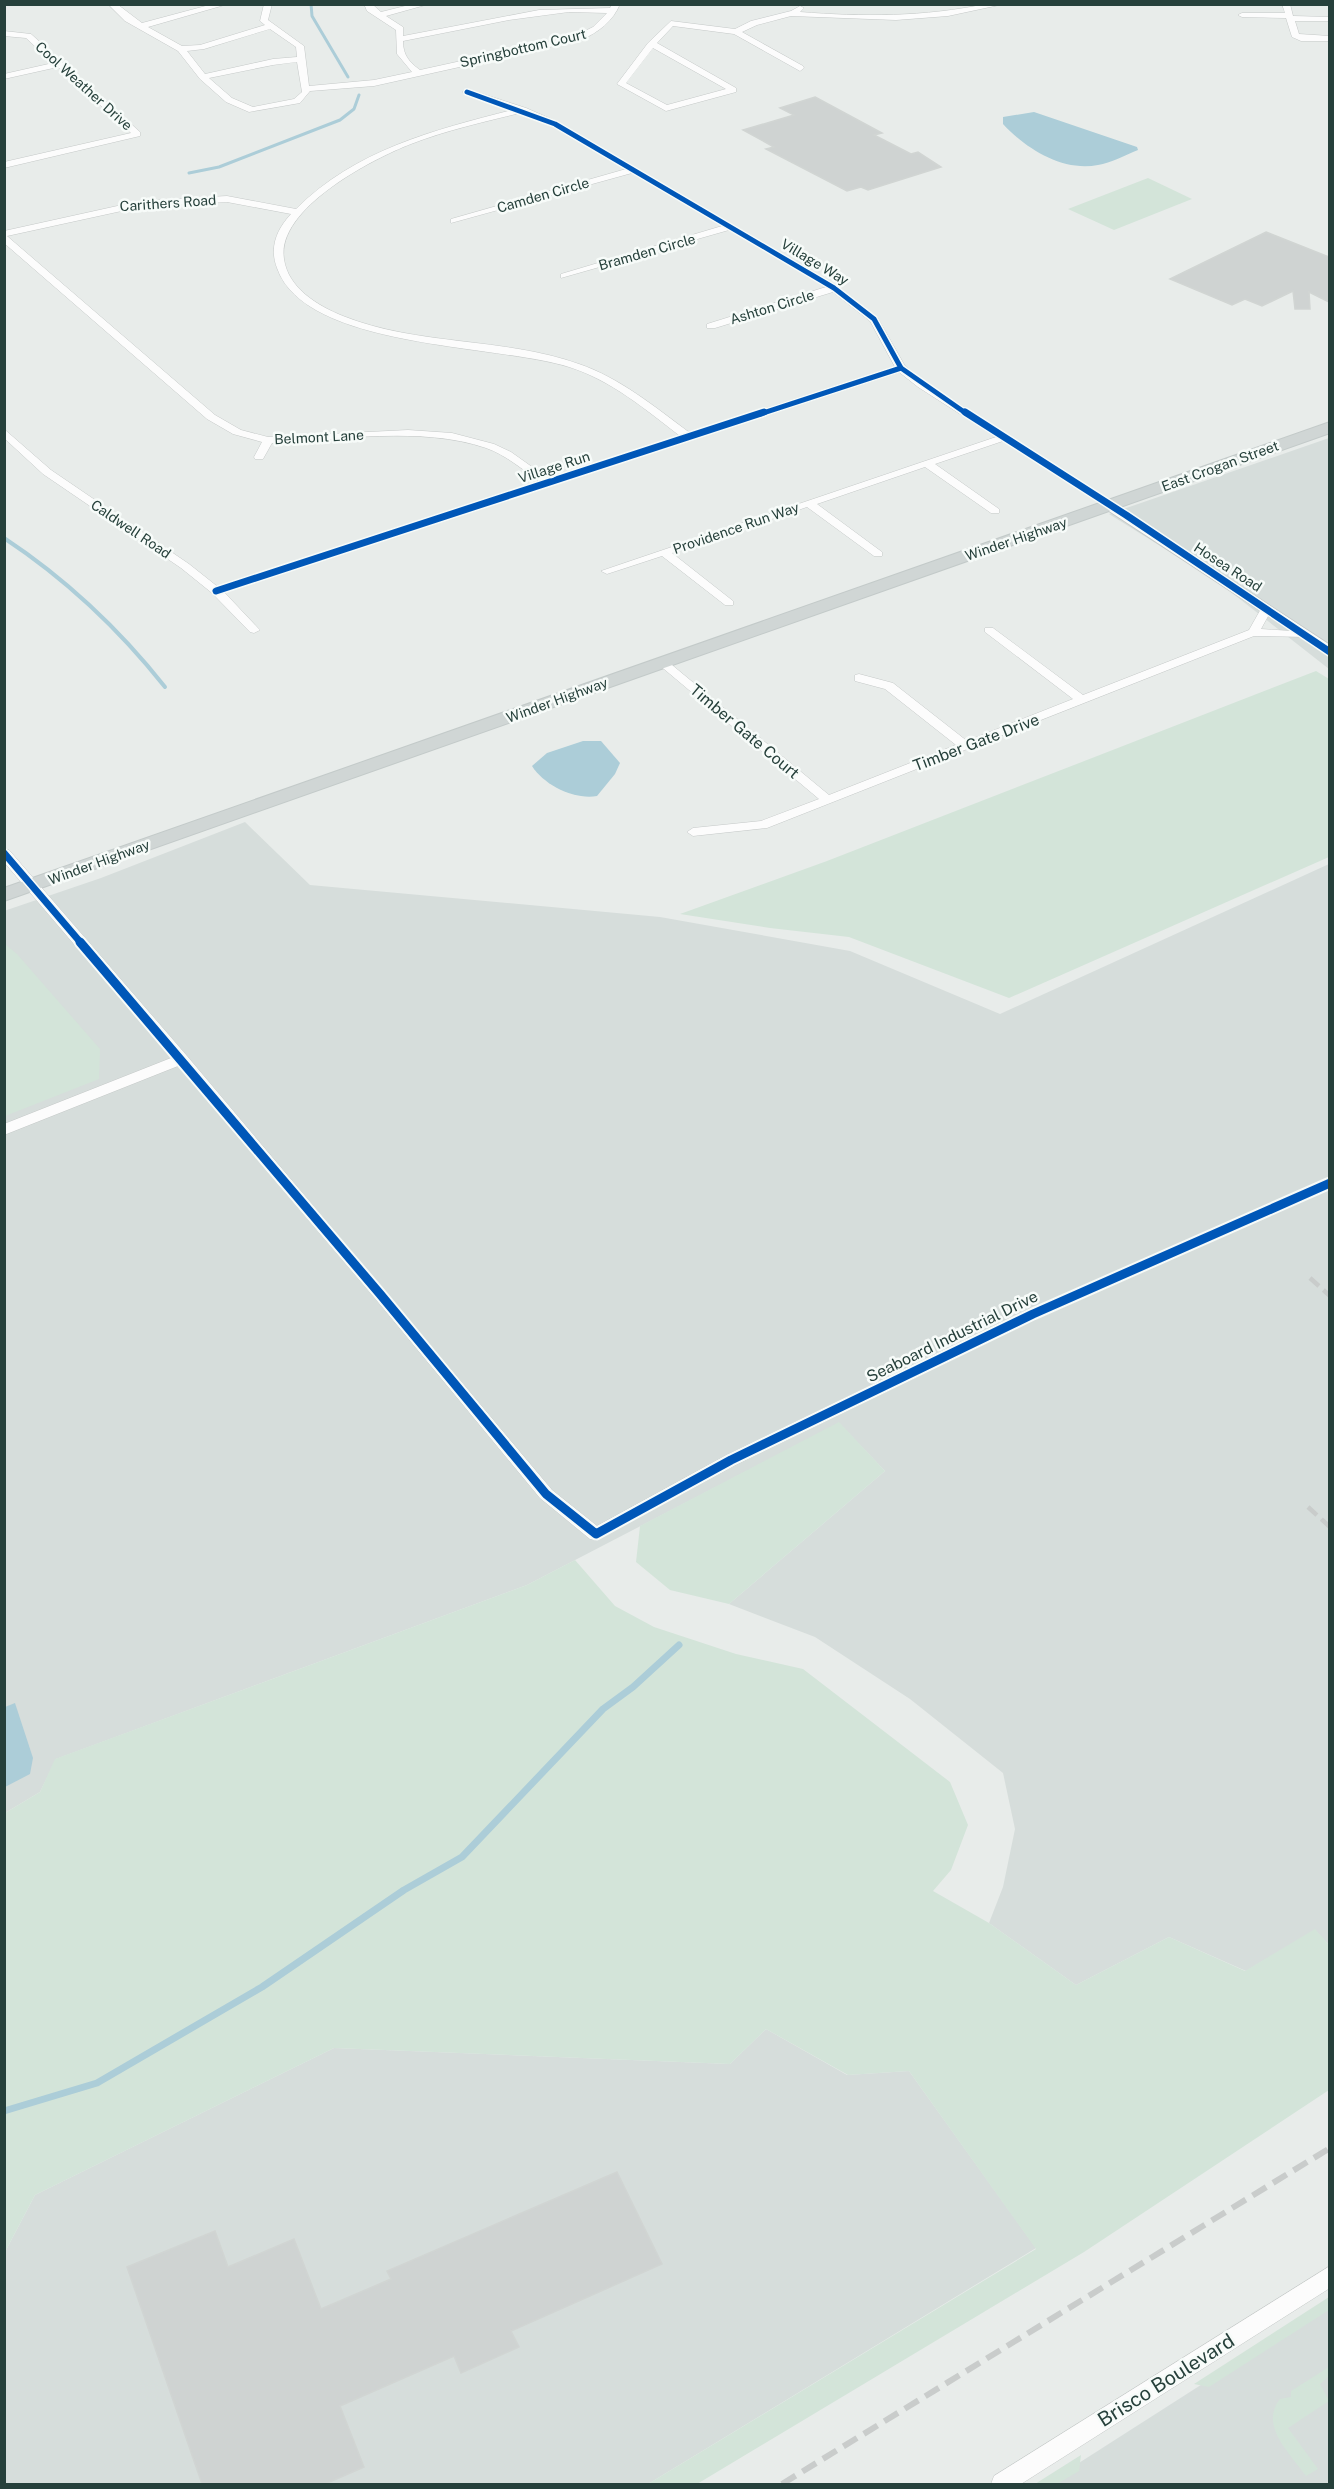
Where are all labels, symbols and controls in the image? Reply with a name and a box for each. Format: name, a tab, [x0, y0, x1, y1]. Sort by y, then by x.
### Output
street label: Springbottom Court	[458, 26, 588, 70]
street label: Cool Weather Drive	[32, 38, 136, 134]
street label: Camden Circle	[495, 174, 591, 216]
street label: Carithers Road	[119, 192, 217, 214]
street label: Bramden Circle	[597, 230, 697, 273]
street label: Village Way	[778, 236, 852, 289]
street label: Ashton Circle	[728, 287, 816, 327]
street label: Belmont Lane	[274, 427, 364, 447]
street label: East Crogan Street	[1159, 437, 1281, 495]
street label: Village Run	[516, 448, 592, 486]
street label: Caldwell Road	[88, 496, 174, 562]
street label: Providence Run Way	[671, 499, 802, 557]
street label: Winder Highway	[963, 514, 1069, 564]
street label: Hosea Road	[1191, 539, 1265, 595]
street label: Winder Highway	[504, 674, 610, 726]
street label: Timber Gate Court	[686, 680, 803, 783]
street label: Timber Gate Drive	[910, 710, 1042, 775]
street label: Winder Highway	[46, 836, 152, 888]
street label: Seaboard Industrial Drive	[863, 1287, 1041, 1386]
street label: Brisco Boulevard	[1093, 2328, 1239, 2432]

